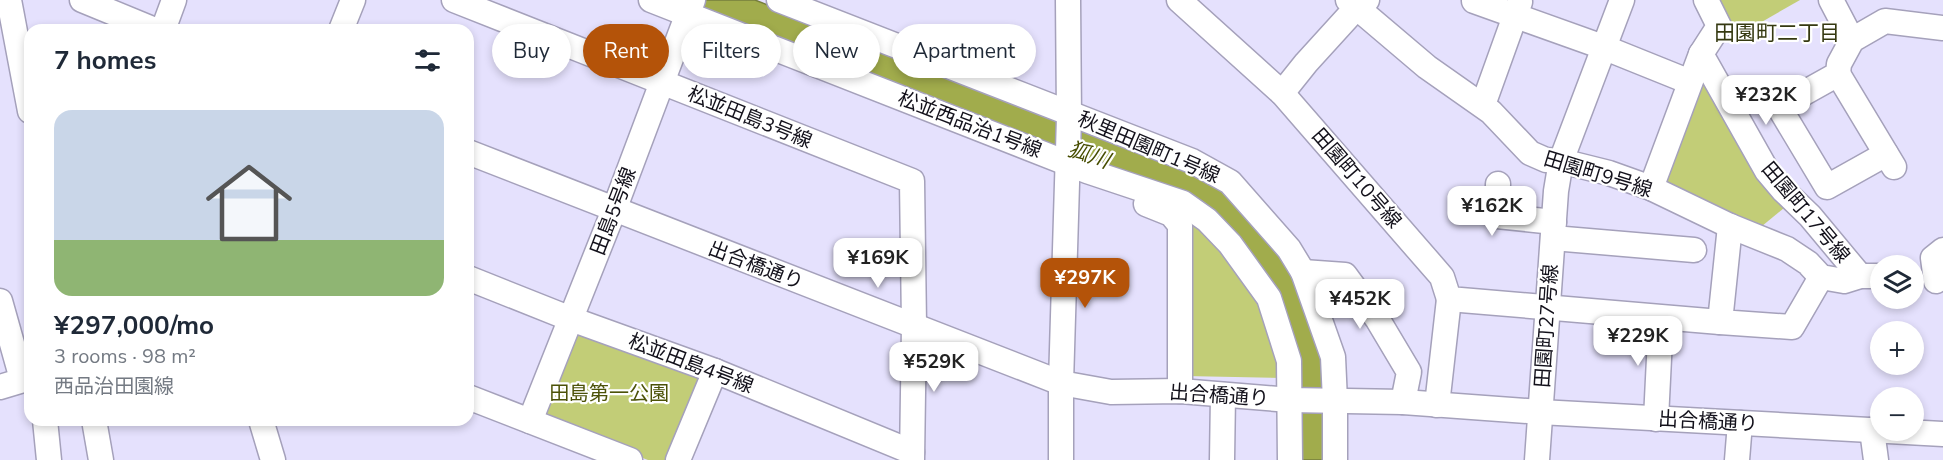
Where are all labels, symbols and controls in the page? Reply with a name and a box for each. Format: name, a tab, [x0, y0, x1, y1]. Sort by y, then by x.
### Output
district label: 田園町二丁目	[1714, 19, 1840, 47]
chip: Buy	[492, 24, 571, 78]
chip: Rent	[583, 24, 669, 78]
chip: Filters	[681, 24, 781, 78]
chip: New	[793, 24, 880, 78]
chip: Apartment	[892, 24, 1036, 78]
text: 7 homes	[54, 43, 156, 78]
icon: filters	[411, 44, 444, 77]
pin: ¥232K	[1724, 75, 1808, 126]
street label: 松並田島3号線	[684, 80, 816, 155]
text: ¥232K	[1735, 81, 1797, 108]
street label: 松並西品治1号線	[894, 85, 1046, 164]
street label: 秋里田園町1号線	[1074, 105, 1224, 190]
street label: 田園町10号線	[1306, 123, 1407, 234]
water label: 狐川	[1065, 135, 1115, 176]
street label: 田園町9号線	[1540, 145, 1655, 204]
icon: home	[195, 149, 303, 257]
street label: 田園町17号線	[1755, 156, 1856, 268]
street label: 田島5号線	[584, 163, 643, 259]
pin: ¥162K	[1450, 186, 1534, 237]
text: ¥162K	[1461, 192, 1523, 219]
street label: 出合橋通り	[704, 235, 807, 296]
pin: ¥169K	[836, 238, 920, 289]
text: ¥169K	[847, 244, 909, 271]
map controls	[1870, 255, 1924, 441]
button: layers	[1870, 255, 1924, 309]
pin: ¥297K	[1043, 258, 1127, 309]
street label: 田園町27号線	[1529, 263, 1564, 389]
text: ¥297K	[1054, 264, 1116, 291]
pin: ¥452K	[1318, 279, 1402, 330]
text: ¥452K	[1329, 285, 1391, 312]
text: ¥297,000/mo	[54, 308, 214, 343]
pin: ¥229K	[1596, 316, 1680, 367]
button: +	[1870, 321, 1924, 375]
text: ¥229K	[1607, 322, 1669, 349]
street label: 松並田島4号線	[624, 327, 757, 400]
pin: ¥529K	[892, 342, 976, 393]
text: 3 rooms · 98 m²	[54, 343, 196, 370]
text: ¥529K	[903, 348, 965, 375]
text: 西品治田園線	[54, 373, 174, 400]
street label: 出合橋通り	[1168, 379, 1270, 412]
park label: 田島第一公園	[549, 380, 669, 407]
button: −	[1870, 387, 1924, 441]
street label: 出合橋通り	[1657, 405, 1759, 438]

